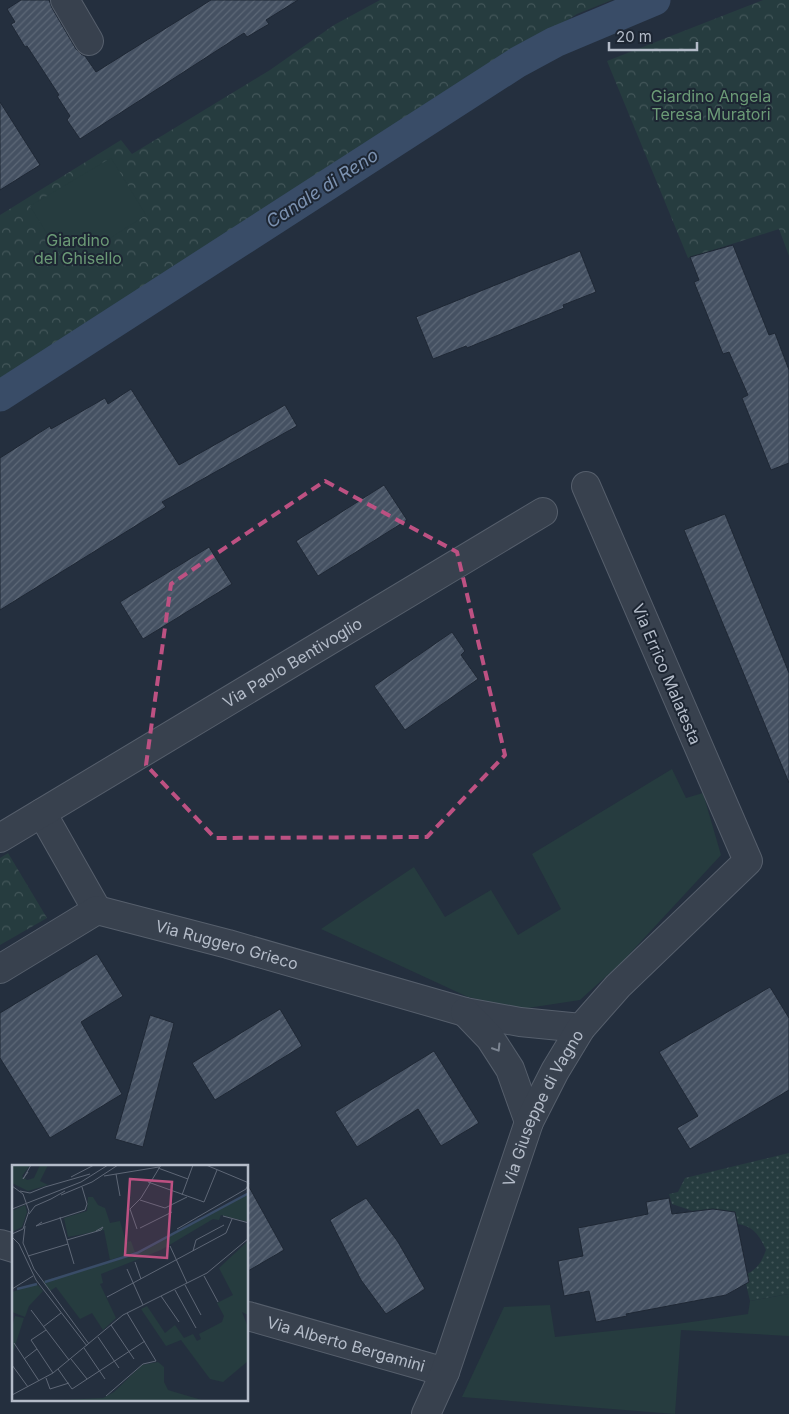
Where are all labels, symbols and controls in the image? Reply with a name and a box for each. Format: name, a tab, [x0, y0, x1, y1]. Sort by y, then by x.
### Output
scale bar	[609, 20, 696, 52]
text: 20 m	[616, 27, 652, 46]
park label: Giardino Angela Teresa Muratori	[651, 86, 771, 124]
water label: Canale di Reno	[262, 144, 382, 232]
park label: Giardino del Ghisello	[34, 230, 122, 268]
street label: Via Errico Malatesta	[628, 601, 706, 747]
street label: Via Paolo Bentivoglio	[219, 613, 366, 712]
street label: Via Ruggero Grieco	[153, 916, 301, 974]
street label: Via Giuseppe di Vagno	[498, 1026, 588, 1189]
one-way arrow	[490, 1043, 500, 1052]
inset map	[12, 1165, 249, 1402]
street label: Via Alberto Bergamini	[265, 1312, 427, 1376]

